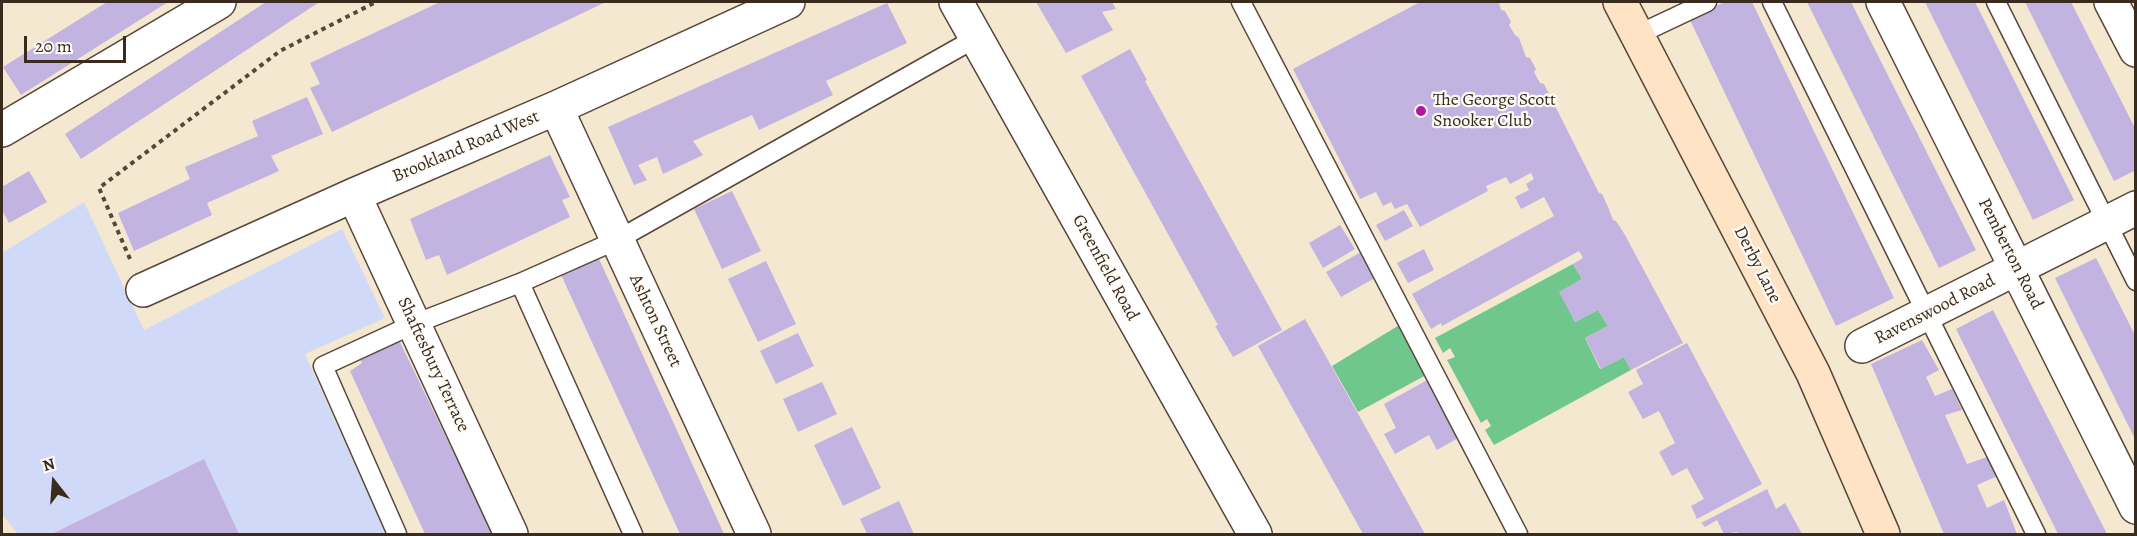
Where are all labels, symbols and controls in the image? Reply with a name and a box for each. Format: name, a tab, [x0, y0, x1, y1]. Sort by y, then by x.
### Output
scale bar	[27, 24, 129, 62]
text: 20 m	[35, 34, 72, 58]
place label: The George Scott Snooker Club	[1433, 90, 1556, 132]
marker: The George Scott Snooker Club	[1414, 104, 1428, 118]
street label: Brookland Road West	[389, 106, 543, 188]
street label: Pemberton Road	[1973, 195, 2047, 313]
street label: Greenfield Road	[1067, 211, 1143, 325]
street label: Derby Lane	[1728, 223, 1786, 307]
street label: Ravenswood Road	[1871, 270, 1999, 350]
street label: Ashton Street	[624, 271, 686, 371]
street label: Shaftesbury Terrace	[392, 294, 474, 436]
north arrow	[24, 452, 84, 512]
text: N	[40, 453, 58, 477]

